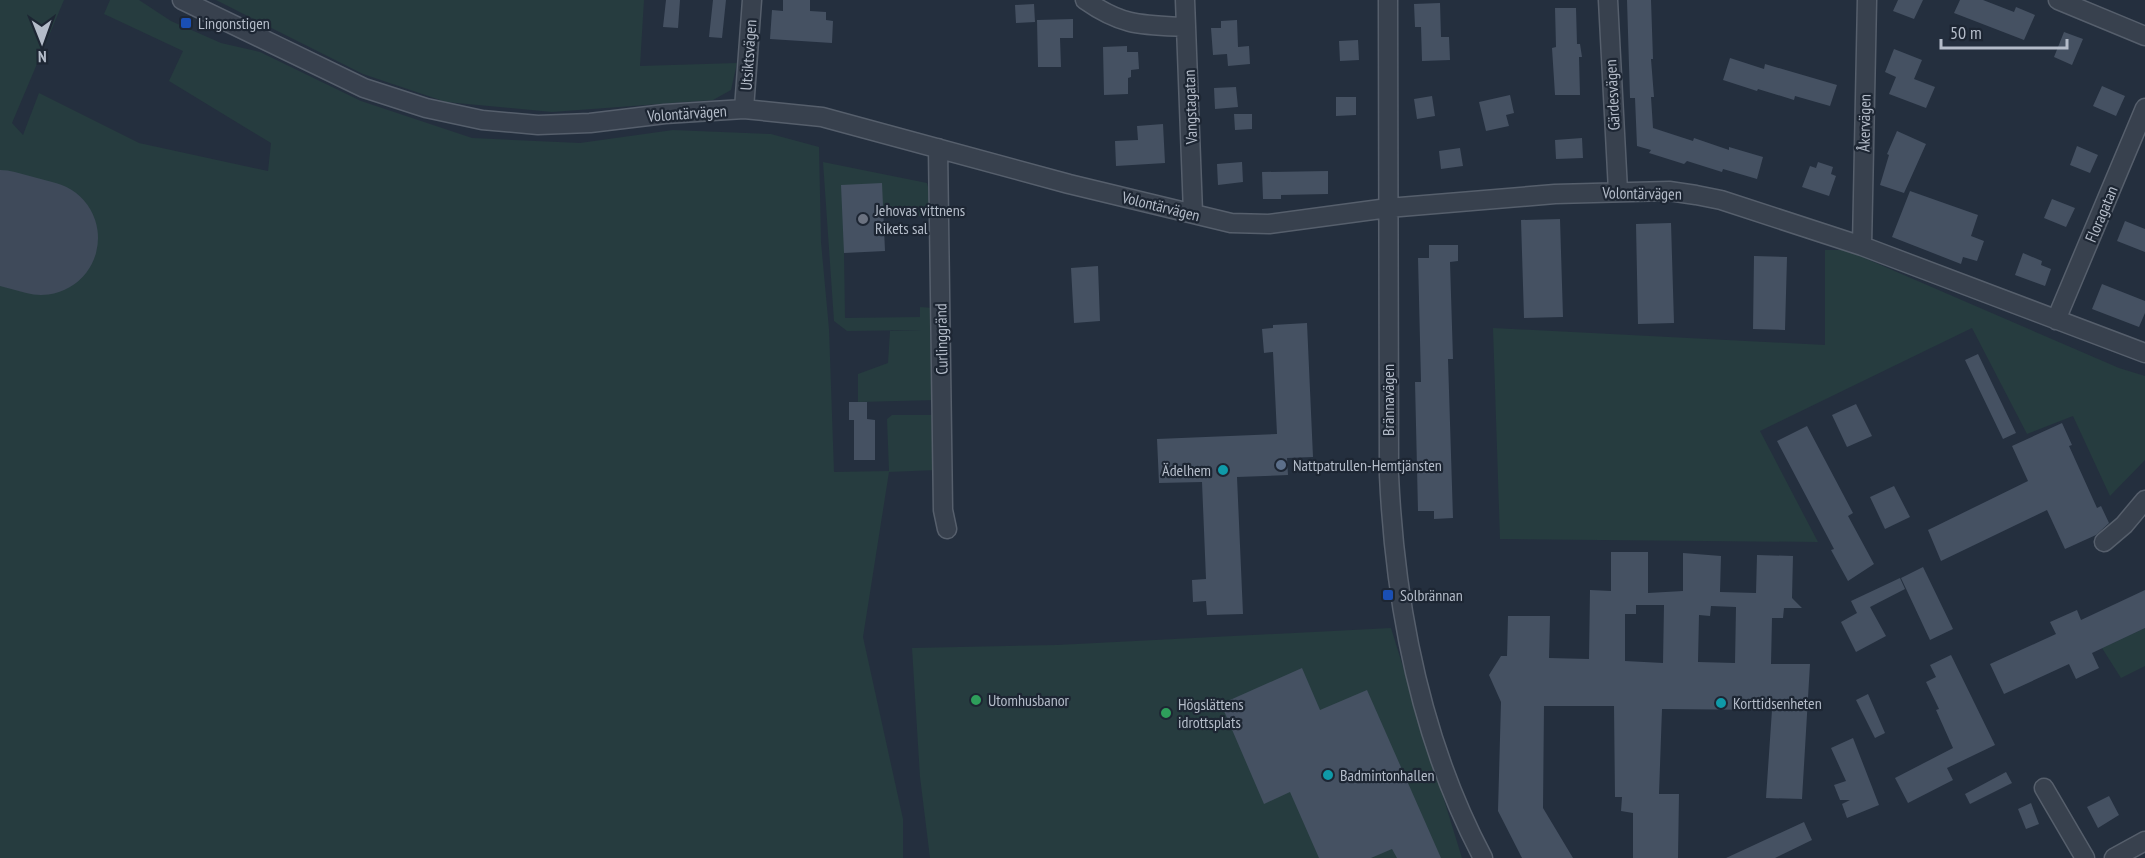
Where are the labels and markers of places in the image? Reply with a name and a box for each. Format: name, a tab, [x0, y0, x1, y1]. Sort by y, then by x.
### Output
place label: Lingonstigen	[198, 13, 270, 33]
marker: Lingonstigen	[179, 16, 193, 30]
place label: Jehovas vittnens Rikets sal	[874, 200, 965, 238]
marker: Jehovas vittnens Rikets sal	[856, 212, 870, 226]
place label: Nattpatrullen-Hemtjänsten	[1293, 455, 1442, 475]
marker: Nattpatrullen-Hemtjänsten	[1274, 458, 1288, 472]
place label: Ädelhem	[1162, 460, 1211, 480]
marker: Ädelhem	[1216, 463, 1230, 477]
place label: Solbrännan	[1400, 585, 1463, 605]
marker: Solbrännan	[1381, 588, 1395, 602]
place label: Utomhusbanor	[988, 690, 1070, 710]
marker: Utomhusbanor	[969, 693, 983, 707]
place label: Korttidsenheten	[1733, 693, 1822, 713]
place label: Högslättens idrottsplats	[1178, 694, 1244, 732]
marker: Korttidsenheten	[1714, 696, 1728, 710]
marker: Högslättens idrottsplats	[1159, 706, 1173, 720]
place label: Badmintonhallen	[1340, 765, 1435, 785]
marker: Badmintonhallen	[1321, 768, 1335, 782]

